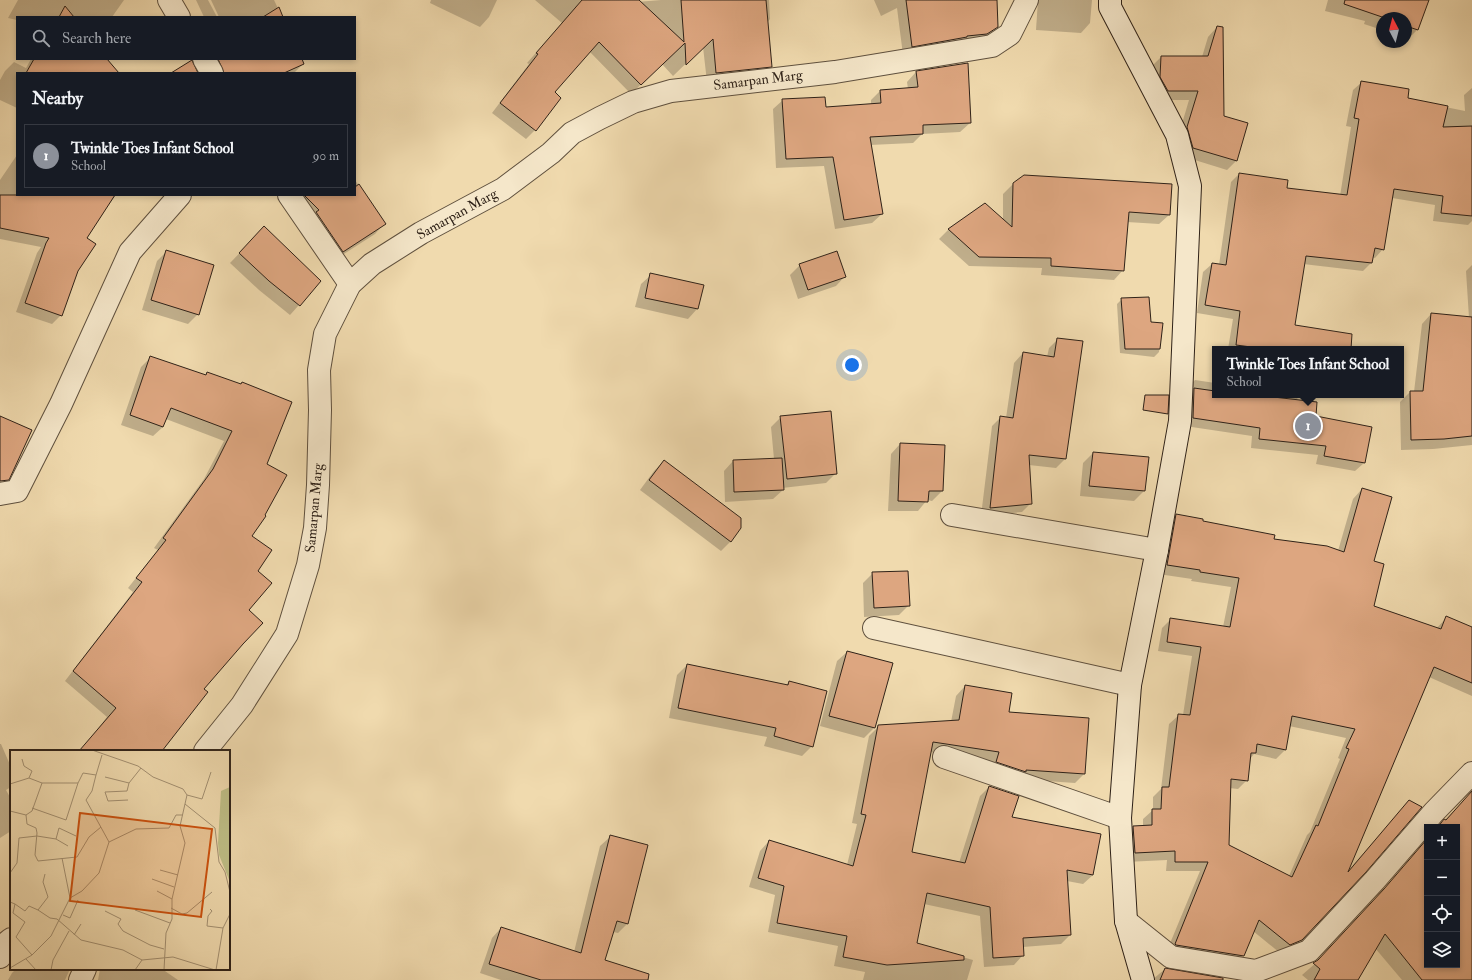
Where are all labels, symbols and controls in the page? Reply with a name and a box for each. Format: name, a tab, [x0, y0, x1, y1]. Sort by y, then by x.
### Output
north arrow	[1376, 12, 1412, 48]
search box	[16, 16, 356, 60]
icon: search	[30, 27, 52, 49]
text: Search here	[62, 29, 131, 48]
street label: Samarpan Marg	[712, 66, 805, 95]
text: Nearby	[32, 88, 83, 109]
text: Twinkle Toes Infant School	[71, 139, 234, 158]
text: 1	[44, 148, 48, 164]
text: 90 m	[313, 148, 339, 164]
text: School	[71, 158, 106, 174]
street label: Samarpan Marg	[414, 184, 502, 244]
popup	[1212, 346, 1404, 398]
your location	[842, 355, 862, 375]
text: Twinkle Toes Infant School	[1227, 355, 1389, 374]
text: School	[1227, 374, 1262, 390]
pin: 1	[1295, 411, 1321, 441]
street label: Samarpan Marg	[302, 462, 327, 553]
inset map	[10, 750, 230, 970]
map controls	[1424, 824, 1460, 968]
button: +	[1424, 824, 1460, 860]
button: −	[1424, 860, 1460, 896]
button: locate	[1424, 896, 1460, 932]
button: layers	[1424, 932, 1460, 968]

